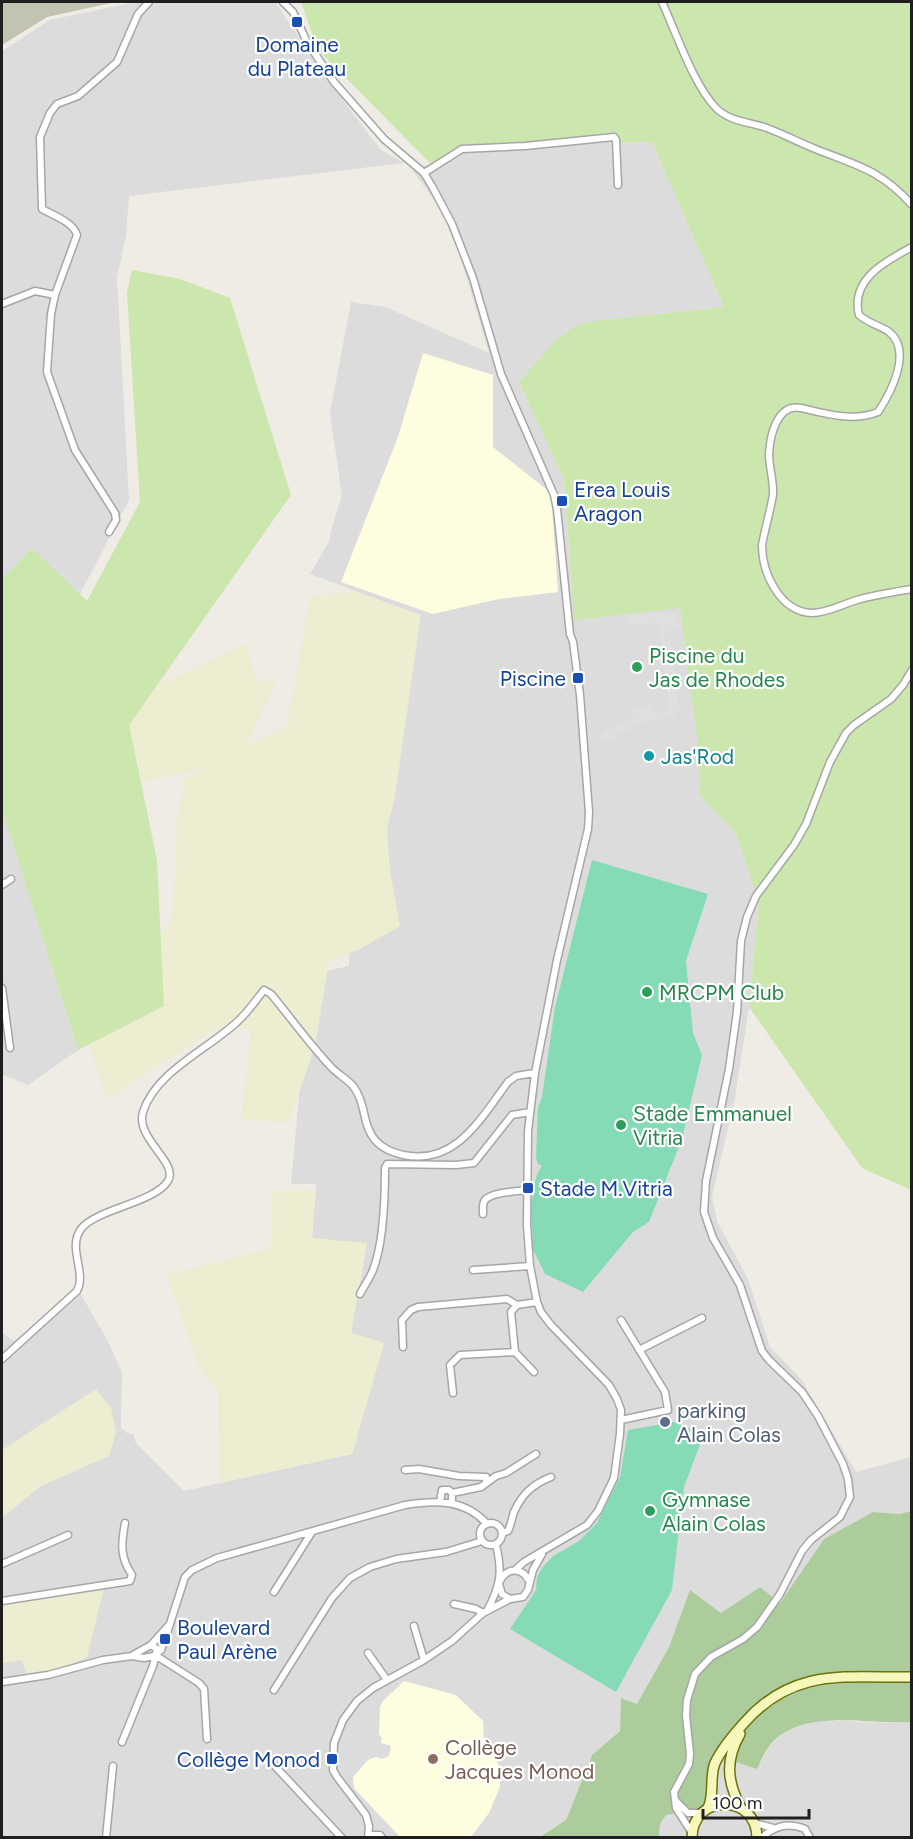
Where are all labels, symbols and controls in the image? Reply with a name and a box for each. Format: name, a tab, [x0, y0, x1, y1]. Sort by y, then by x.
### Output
marker: Domaine du Plateau	[290, 15, 304, 29]
place label: Domaine du Plateau	[248, 32, 346, 81]
place label: Erea Louis Aragon	[574, 477, 670, 526]
marker: Erea Louis Aragon	[555, 494, 569, 508]
place label: Piscine du Jas de Rhodes	[649, 643, 785, 692]
marker: Piscine du Jas de Rhodes	[630, 660, 644, 674]
place label: Piscine	[500, 666, 566, 691]
marker: Piscine	[571, 671, 585, 685]
place label: Jas'Rod	[661, 744, 734, 769]
marker: Jas'Rod	[642, 749, 656, 763]
place label: MRCPM Club	[659, 980, 784, 1005]
marker: MRCPM Club	[640, 985, 654, 999]
place label: Stade Emmanuel Vitria	[633, 1101, 792, 1150]
marker: Stade Emmanuel Vitria	[614, 1118, 628, 1132]
place label: Stade M.Vitria	[540, 1176, 673, 1201]
marker: Stade M.Vitria	[521, 1181, 535, 1195]
place label: parking Alain Colas	[677, 1398, 781, 1447]
marker: parking Alain Colas	[658, 1415, 672, 1429]
place label: Gymnase Alain Colas	[662, 1487, 766, 1536]
marker: Gymnase Alain Colas	[643, 1504, 657, 1518]
place label: Boulevard Paul Arène	[177, 1615, 277, 1664]
marker: Boulevard Paul Arène	[158, 1632, 172, 1646]
place label: Collège Jacques Monod	[445, 1735, 594, 1784]
place label: Collège Monod	[177, 1747, 320, 1772]
marker: Collège Monod	[325, 1752, 339, 1766]
marker: Collège Jacques Monod	[426, 1752, 440, 1766]
scale bar	[703, 1782, 810, 1820]
text: 100 m	[712, 1792, 762, 1814]

